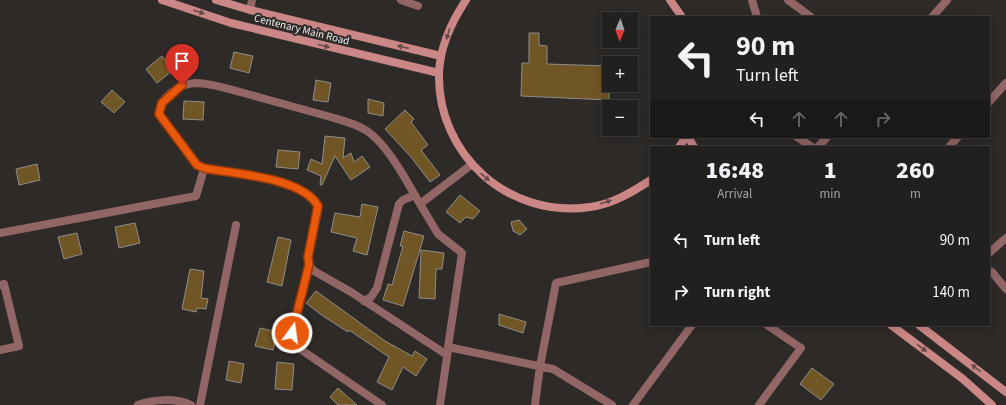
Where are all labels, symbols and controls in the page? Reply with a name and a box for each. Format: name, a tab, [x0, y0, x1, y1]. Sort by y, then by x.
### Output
one-way arrow	[193, 10, 205, 16]
street label: Centenary Main Road	[253, 10, 351, 49]
north arrow	[602, 12, 638, 48]
map controls	[602, 12, 638, 136]
text: 90 m	[736, 26, 795, 66]
one-way arrow	[445, 28, 451, 40]
icon: left	[670, 32, 722, 84]
one-way arrow	[318, 43, 330, 49]
one-way arrow	[397, 43, 409, 49]
pin	[165, 44, 199, 85]
icon: arrive	[171, 50, 193, 72]
button: +	[602, 56, 638, 92]
text: Turn left	[736, 63, 798, 88]
button: −	[602, 100, 638, 136]
icon: left	[746, 108, 768, 130]
icon: ahead	[788, 108, 810, 130]
icon: ahead	[830, 108, 852, 130]
icon: right	[872, 108, 894, 130]
text: 16:48	[705, 153, 764, 188]
text: 1	[824, 153, 837, 188]
text: 260	[896, 153, 935, 188]
one-way arrow	[480, 172, 490, 182]
text: Arrival	[717, 185, 752, 203]
text: min	[820, 185, 841, 203]
text: m	[910, 185, 921, 203]
one-way arrow	[600, 199, 612, 205]
icon: left	[670, 229, 692, 251]
text: Turn left	[704, 230, 760, 251]
text: 90 m	[940, 230, 970, 251]
icon: right	[670, 281, 692, 303]
text: Turn right	[704, 282, 770, 303]
text: 140 m	[932, 282, 970, 303]
position arrow	[271, 312, 313, 354]
one-way arrow	[917, 344, 928, 353]
one-way arrow	[970, 364, 981, 372]

